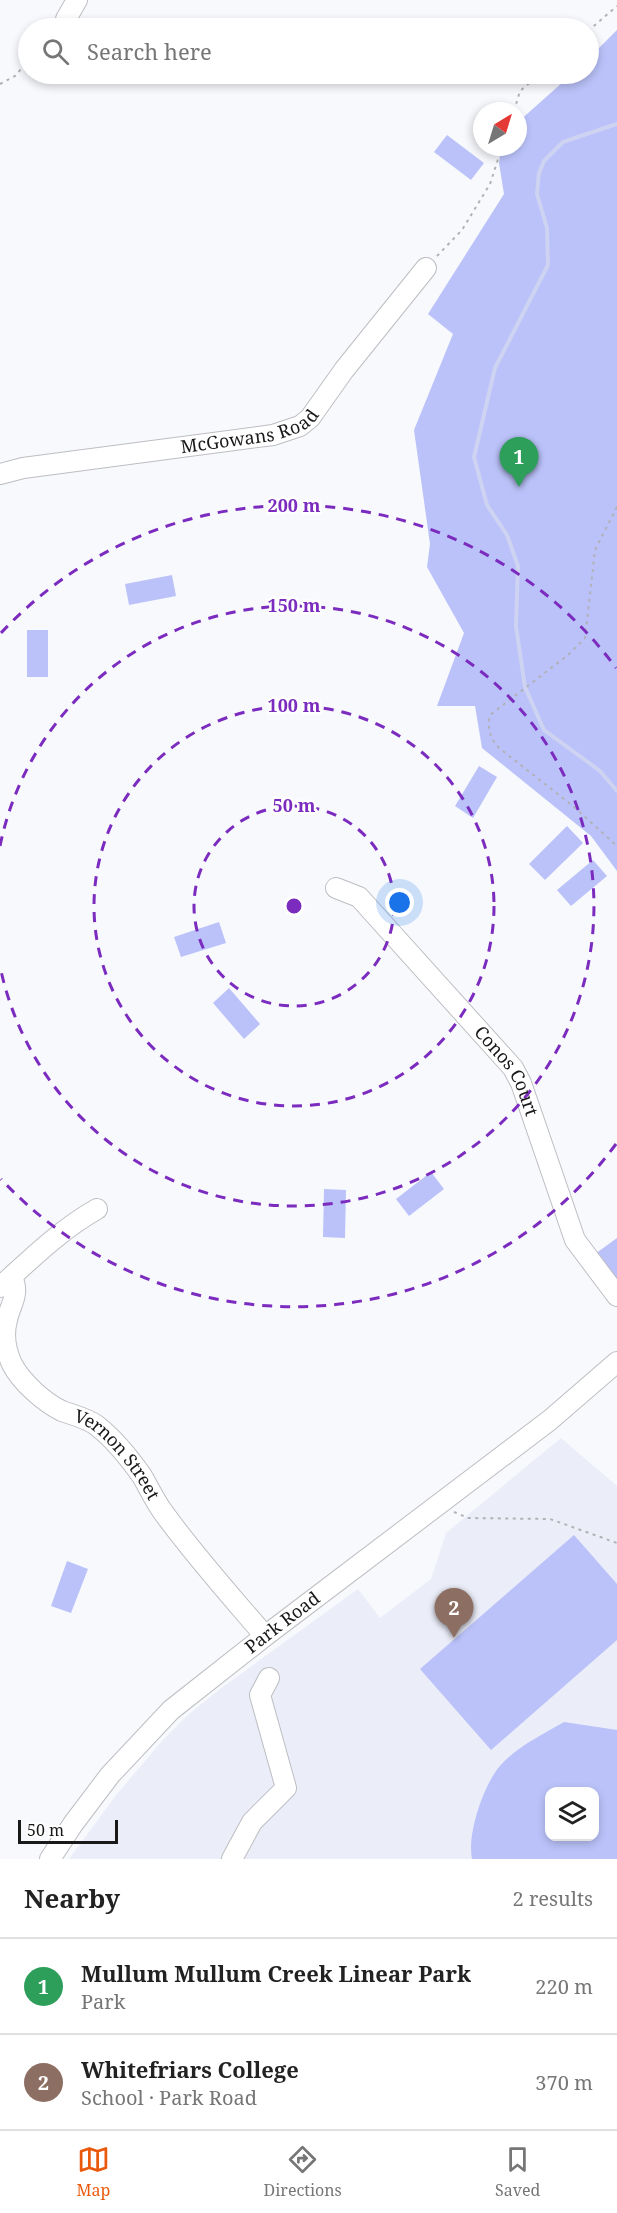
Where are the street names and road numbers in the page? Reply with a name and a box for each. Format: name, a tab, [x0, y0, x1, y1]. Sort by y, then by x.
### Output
street label: McGowans Road	[179, 404, 324, 458]
street label: Conos Court	[469, 1020, 544, 1119]
street label: Vernon Street	[71, 1403, 166, 1504]
street label: Park Road	[240, 1586, 324, 1658]

